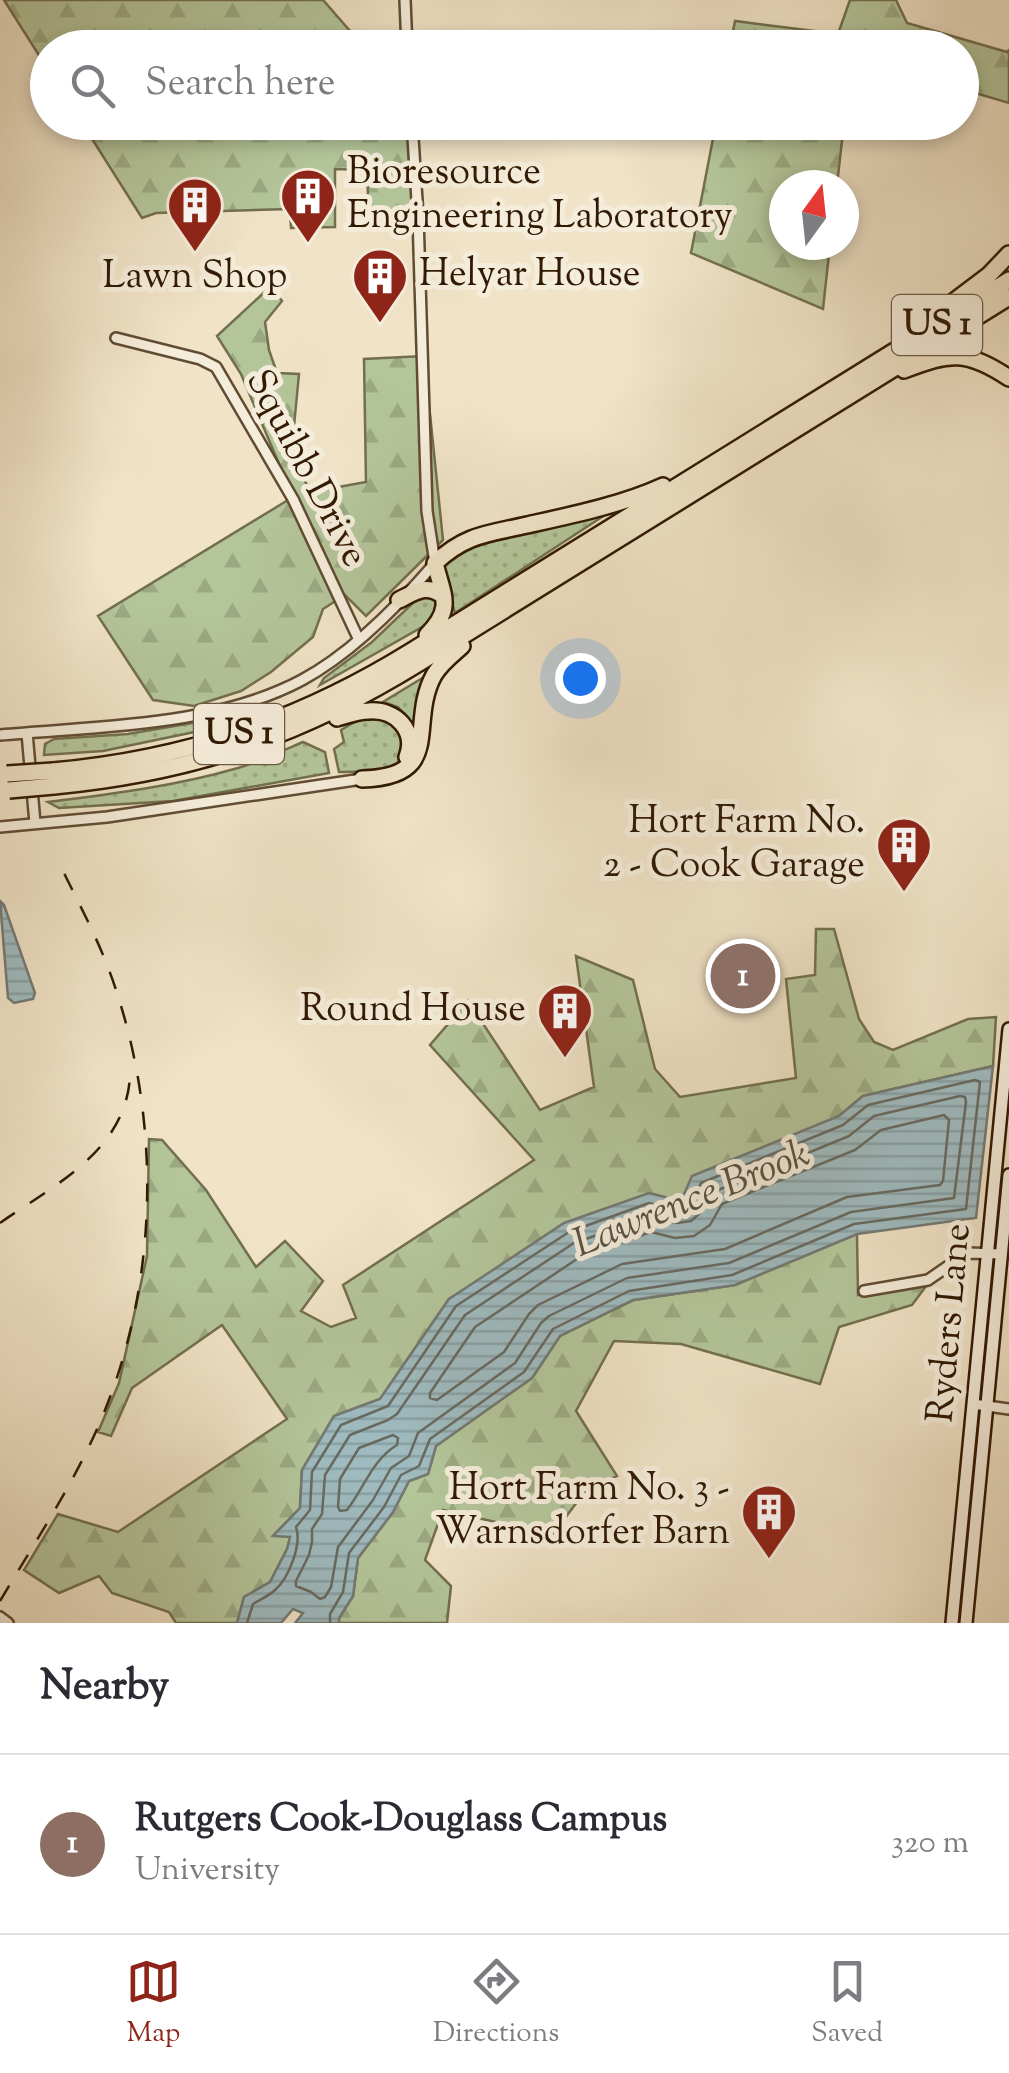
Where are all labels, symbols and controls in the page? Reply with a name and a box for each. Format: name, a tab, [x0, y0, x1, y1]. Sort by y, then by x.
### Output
search box	[30, 30, 979, 140]
icon: search	[65, 58, 120, 113]
text: Search here	[145, 58, 336, 112]
place label: Bioresource Engineering Laboratory	[347, 147, 733, 245]
building icon: Bioresource Engineering Laboratory	[278, 166, 338, 245]
north arrow	[769, 170, 859, 260]
building icon: Lawn Shop	[165, 175, 225, 254]
building icon: Helyar House	[350, 246, 410, 325]
place label: Helyar House	[419, 249, 640, 303]
place label: Lawn Shop	[103, 251, 287, 305]
road number: US 1	[892, 295, 982, 355]
street label: Squibb Drive	[230, 361, 380, 577]
your location	[555, 653, 606, 704]
road number: US 1	[194, 704, 284, 764]
place label: Hort Farm No. 2 - Cook Garage	[603, 796, 865, 894]
building icon: Hort Farm No. 2 - Cook Garage	[874, 815, 934, 894]
pin: 1	[710, 938, 776, 1014]
building icon: Round House	[535, 981, 595, 1060]
place label: Round House	[300, 984, 526, 1038]
water label: Lawrence Brook	[565, 1128, 819, 1274]
street label: Ryders Lane	[915, 1221, 987, 1425]
place label: Hort Farm No. 3 - Warnsdorfer Barn	[435, 1463, 730, 1561]
building icon: Hort Farm No. 3 - Warnsdorfer Barn	[739, 1482, 799, 1561]
text: Nearby	[40, 1658, 169, 1718]
text: Rutgers Cook-Douglass Campus	[135, 1794, 667, 1848]
text: 1	[67, 1821, 78, 1867]
text: 320 m	[891, 1821, 969, 1867]
text: University	[135, 1848, 280, 1894]
tab: Map	[126, 1954, 181, 2054]
tab: Directions	[433, 1954, 559, 2054]
tab: Saved	[811, 1954, 883, 2054]

